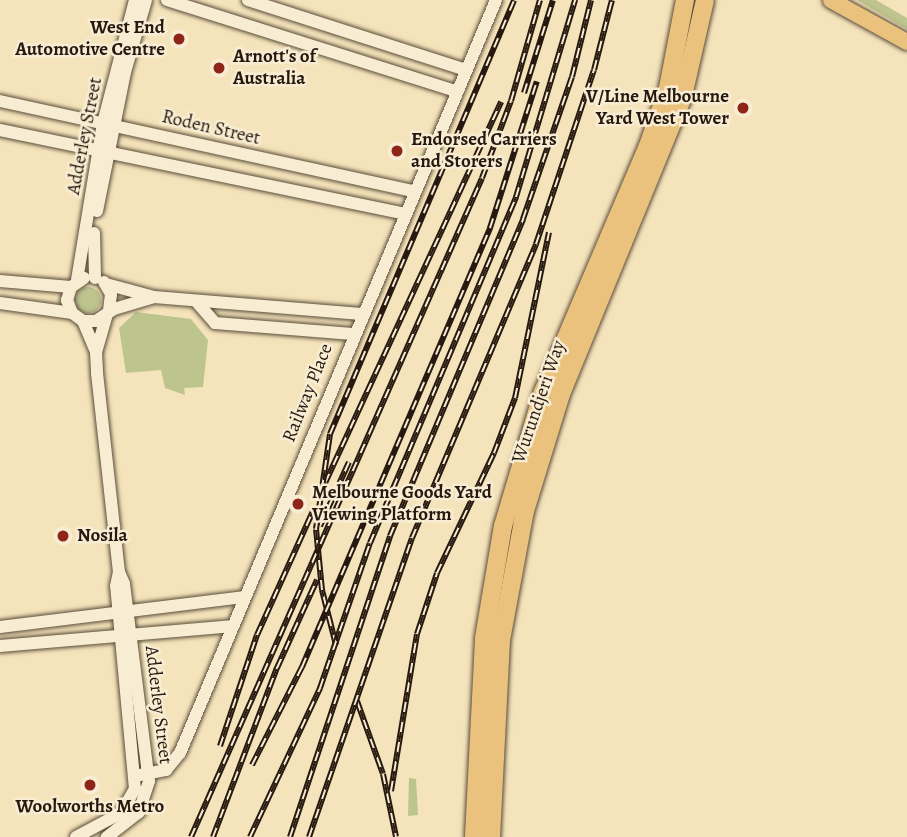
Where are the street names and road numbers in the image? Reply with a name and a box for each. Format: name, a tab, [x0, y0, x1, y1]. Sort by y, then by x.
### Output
street label: Adderley Street	[62, 75, 108, 197]
street label: Roden Street	[160, 106, 262, 150]
street label: Wurundjeri Way	[507, 338, 571, 466]
street label: Railway Place	[278, 340, 338, 446]
street label: Adderley Street	[139, 644, 177, 766]

